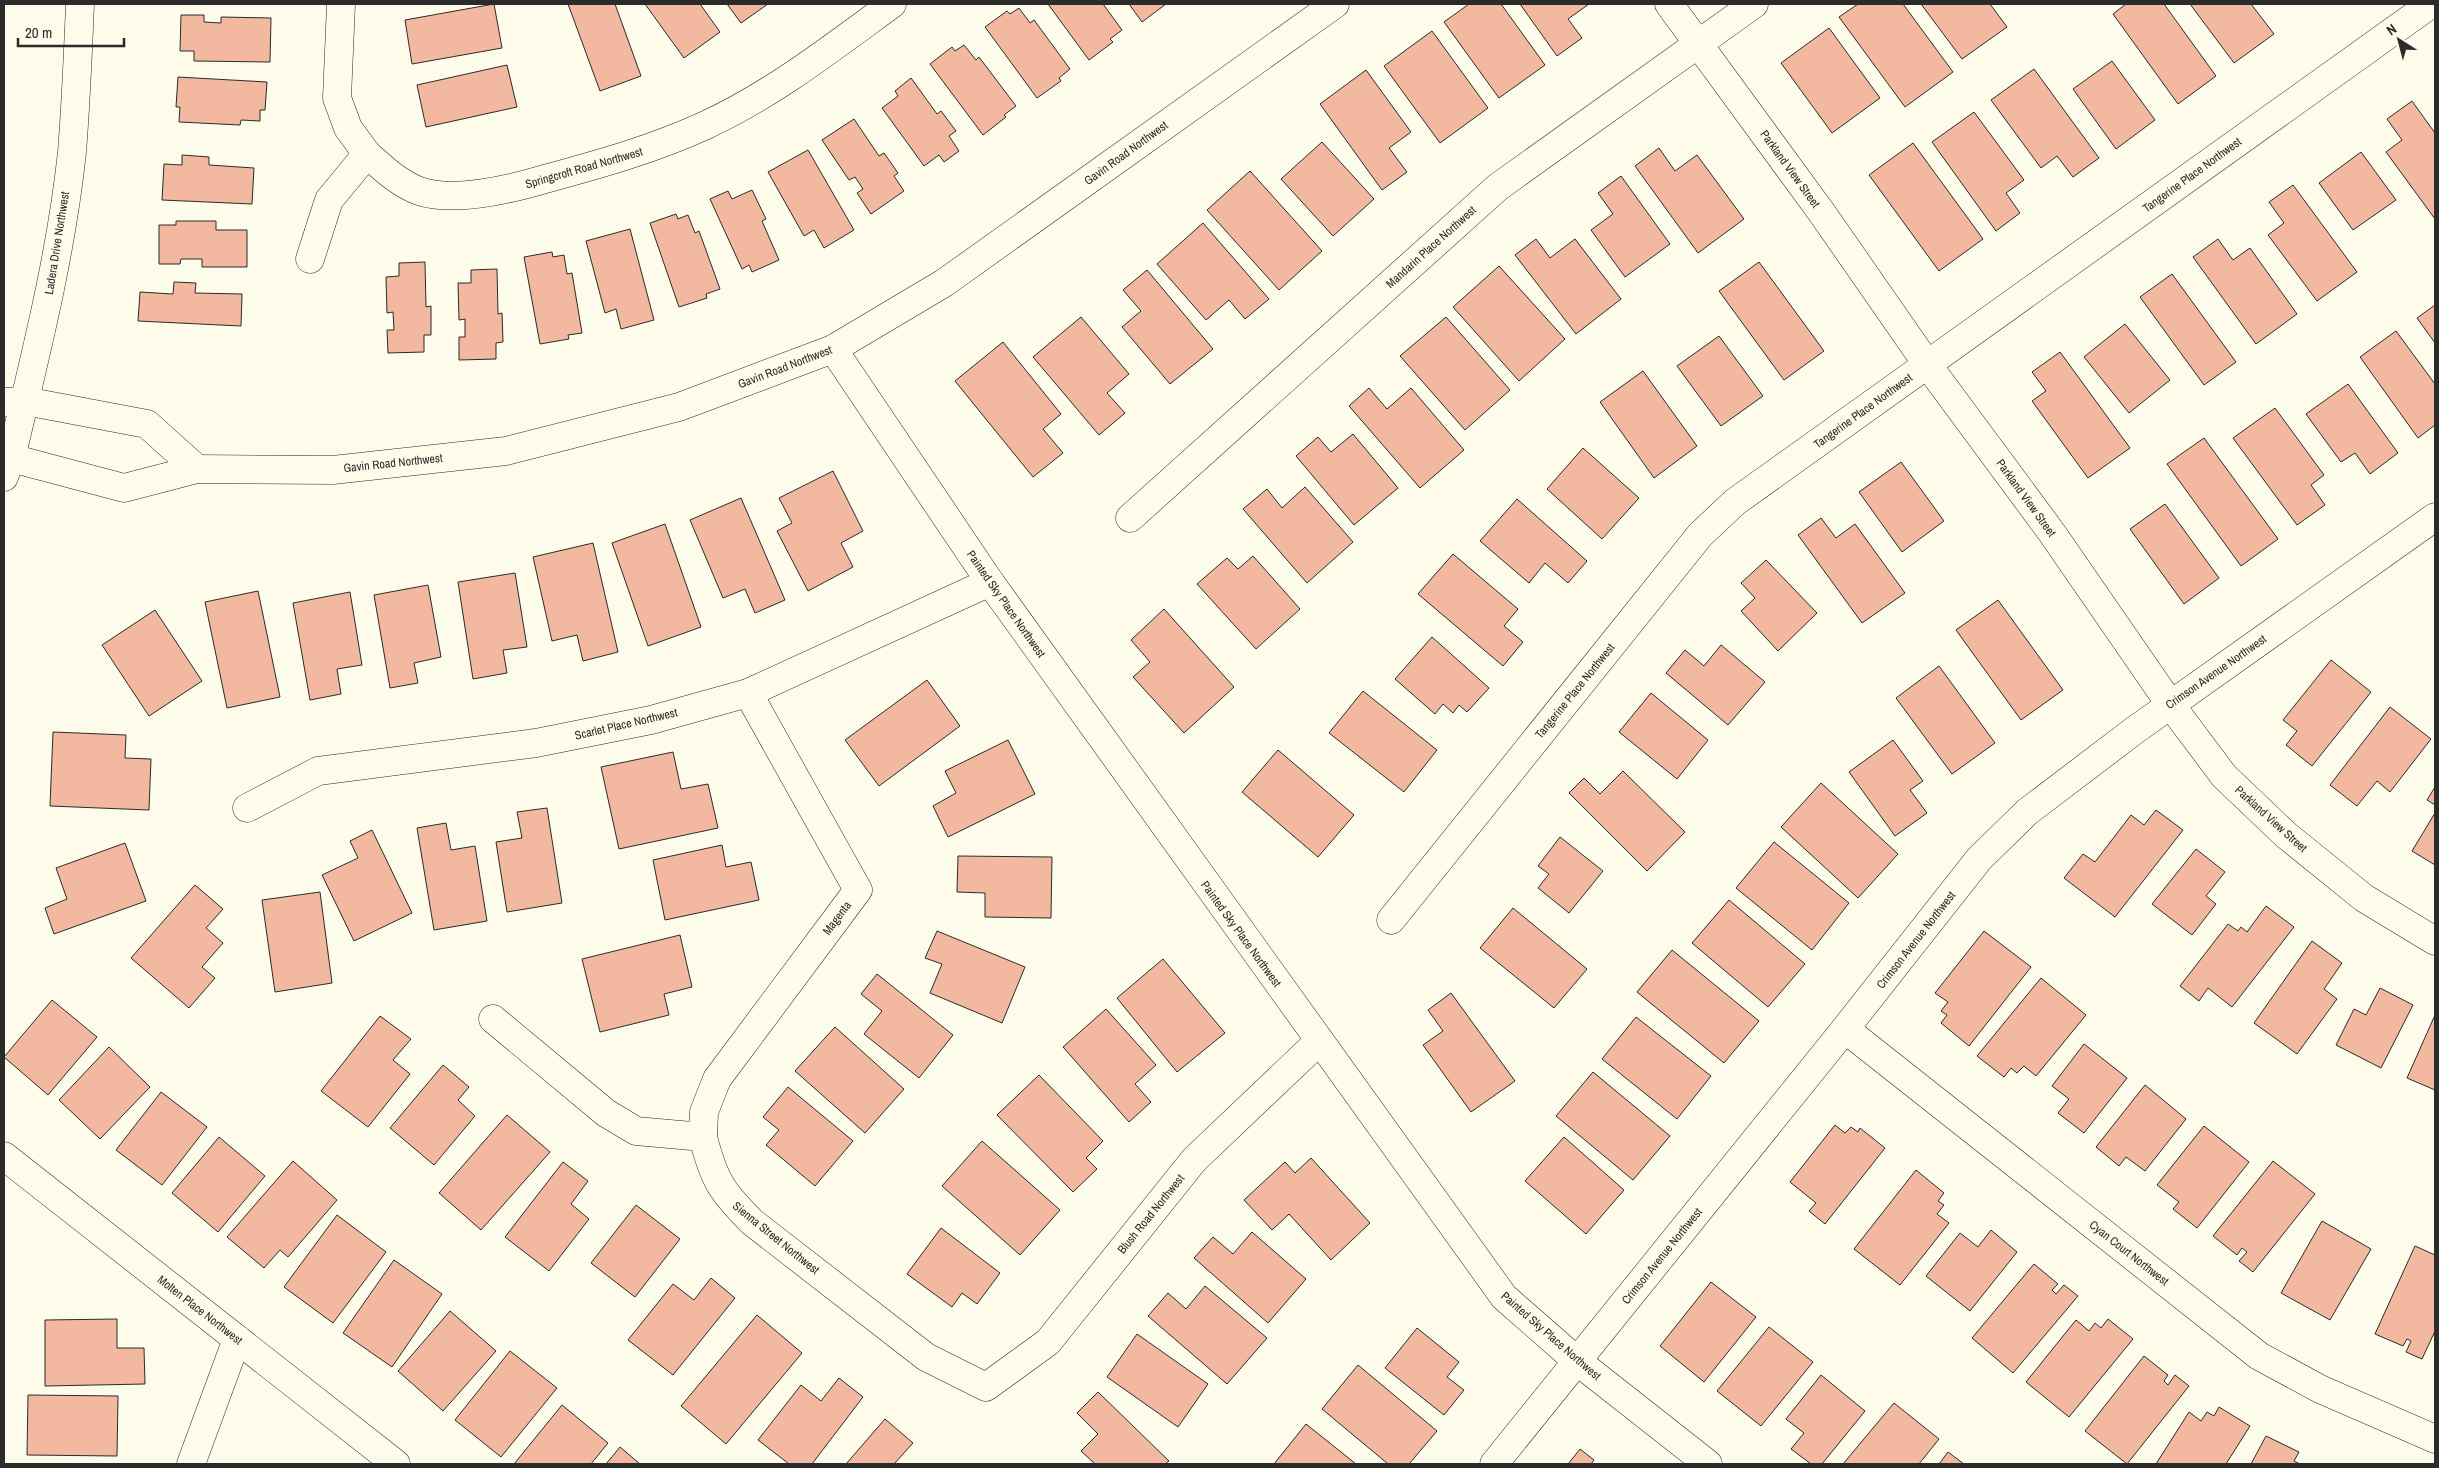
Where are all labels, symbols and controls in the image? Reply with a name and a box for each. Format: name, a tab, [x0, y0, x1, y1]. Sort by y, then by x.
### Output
scale bar	[18, 15, 124, 47]
north arrow	[2374, 15, 2424, 65]
text: N	[2383, 20, 2400, 39]
text: 20 m	[25, 22, 52, 43]
street label: Gavin Road Northwest	[1081, 117, 1171, 189]
street label: Parkland View Street	[1756, 127, 1824, 211]
street label: Tangerine Place Northwest	[2139, 134, 2245, 216]
street label: Springcroft Road Northwest	[523, 144, 645, 192]
street label: Ladera Drive Northwest	[41, 190, 73, 296]
street label: Mandarin Place Northwest	[1383, 202, 1480, 292]
street label: Gavin Road Northwest	[736, 342, 835, 392]
street label: Tangerine Place Northwest	[1810, 370, 1916, 452]
street label: Gavin Road Northwest	[343, 450, 444, 476]
street label: Parkland View Street	[1992, 456, 2060, 540]
street label: Painted Sky Place Northwest	[963, 547, 1049, 661]
street label: Crimson Avenue Northwest	[2162, 631, 2270, 713]
street label: Tangerine Place Northwest	[1532, 640, 1619, 742]
street label: Scarlet Place Northwest	[573, 704, 679, 744]
street label: Parkland View Street	[2231, 782, 2311, 856]
street label: Painted Sky Place Northwest	[1197, 878, 1285, 990]
street label: Crimson Avenue Northwest	[1873, 888, 1959, 992]
street label: Magenta	[819, 897, 855, 938]
street label: Blush Road Northwest	[1114, 1171, 1188, 1257]
street label: Sienna Street Northwest	[729, 1198, 823, 1278]
street label: Crimson Avenue Northwest	[1618, 1204, 1706, 1308]
street label: Cyan Court Northwest	[2086, 1217, 2172, 1289]
street label: Molten Place Northwest	[154, 1272, 246, 1348]
street label: Painted Sky Place Northwest	[1498, 1288, 1605, 1384]

